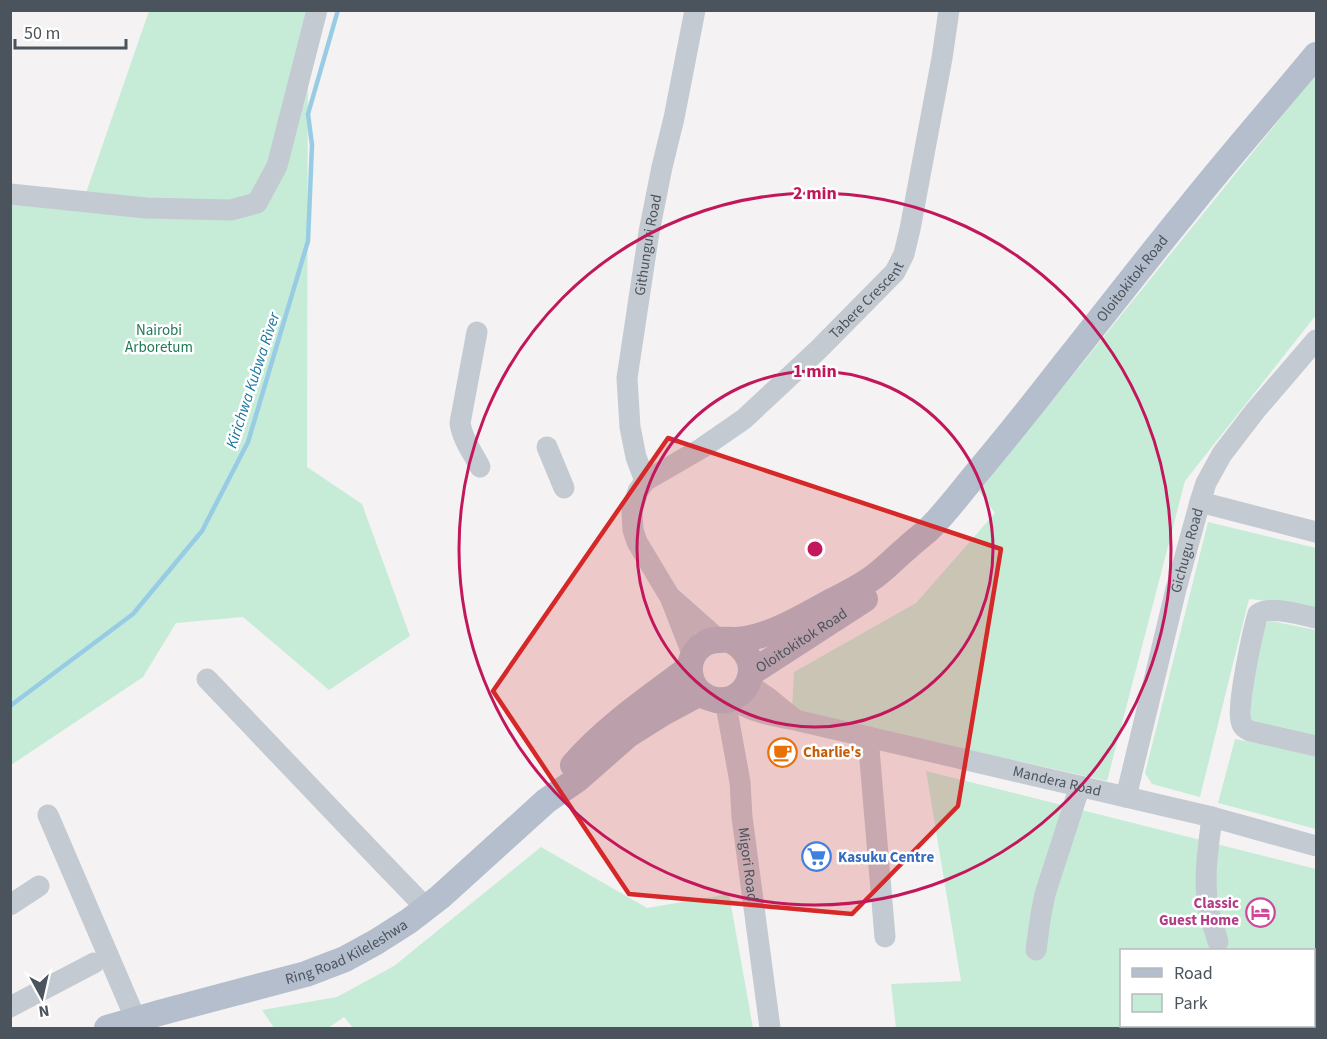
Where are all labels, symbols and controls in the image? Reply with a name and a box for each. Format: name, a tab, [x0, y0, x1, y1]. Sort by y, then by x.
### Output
scale bar	[15, 12, 126, 50]
text: 50 m	[24, 21, 60, 46]
text: 2 min	[793, 181, 837, 206]
street label: Githunguri Road	[630, 192, 667, 297]
street label: Oloitokitok Road	[1092, 231, 1173, 327]
street label: Tabere Crescent	[825, 258, 909, 344]
water label: Kirichwa Kubwa River	[221, 308, 286, 451]
park label: Nairobi Arboretum	[125, 320, 193, 358]
text: 1 min	[793, 359, 837, 384]
street label: Gichugu Road	[1165, 506, 1209, 595]
centre of rings	[805, 539, 825, 559]
street label: Oloitokitok Road	[752, 603, 852, 678]
cafe icon: Charlie's	[766, 736, 798, 768]
place label: Charlie's	[803, 742, 862, 763]
street label: Mandera Road	[1011, 761, 1103, 802]
street label: Migori Road	[732, 826, 763, 902]
supermarket icon: Kasuku Centre	[801, 841, 833, 873]
place label: Kasuku Centre	[838, 847, 934, 868]
place label: Classic Guest Home	[1159, 893, 1239, 931]
hotel icon: Classic Guest Home	[1244, 896, 1276, 928]
street label: Ring Road Kileleshwa	[283, 914, 412, 990]
legend	[1120, 949, 1315, 1027]
text: Road	[1174, 961, 1213, 986]
north arrow	[12, 967, 72, 1027]
text: Park	[1174, 991, 1208, 1016]
text: N	[37, 999, 51, 1022]

